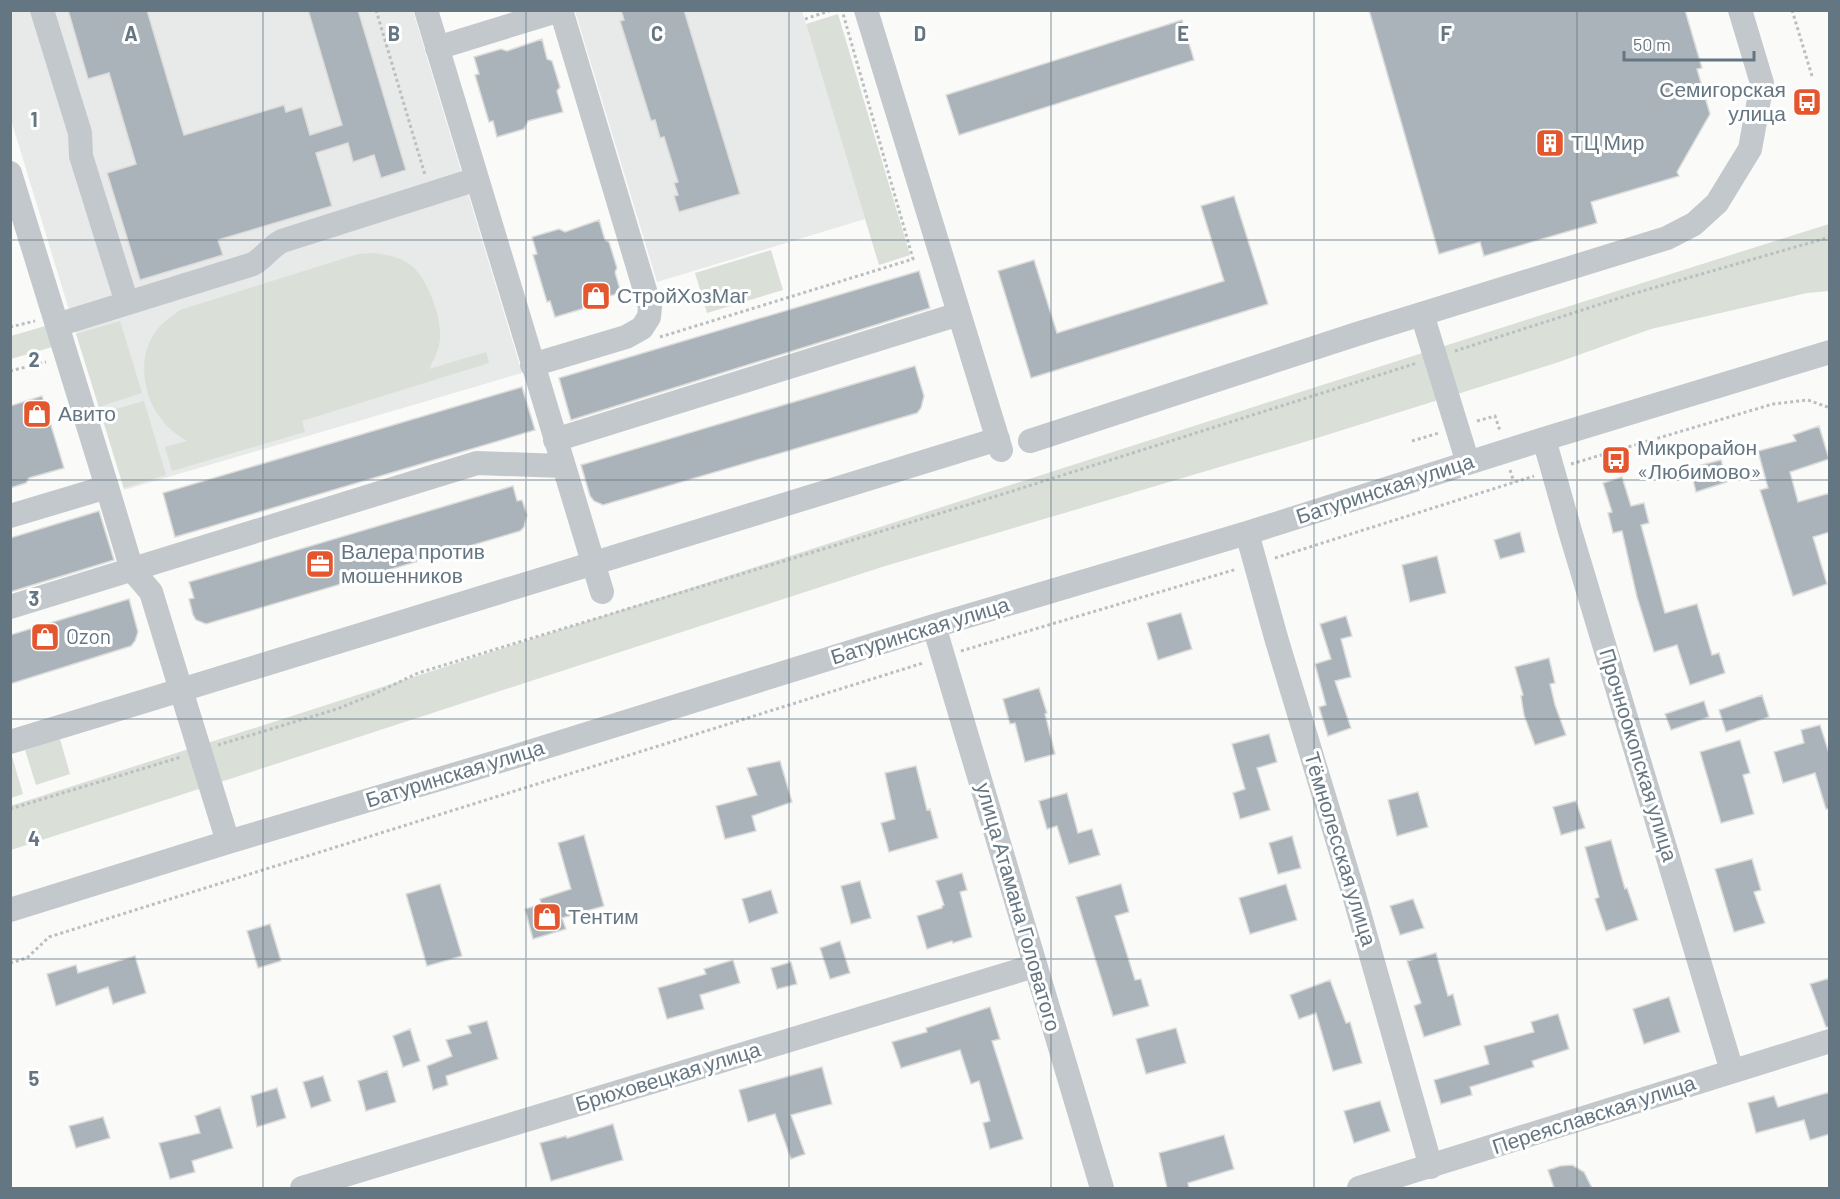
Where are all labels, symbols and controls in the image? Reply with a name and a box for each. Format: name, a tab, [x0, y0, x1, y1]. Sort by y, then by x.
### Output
text: A	[124, 21, 138, 45]
text: B	[388, 21, 400, 45]
text: C	[651, 21, 663, 45]
text: D	[914, 21, 926, 45]
text: E	[1177, 21, 1189, 45]
text: F	[1440, 21, 1452, 45]
scale bar	[1624, 24, 1754, 62]
text: 50 m	[1633, 33, 1671, 55]
place label: Семигорская улица	[1659, 76, 1786, 125]
bus stop icon: Семигорская улица	[1791, 86, 1823, 118]
text: 1	[30, 107, 38, 131]
building icon: ТЦ Мир	[1534, 127, 1566, 159]
place label: ТЦ Мир	[1571, 129, 1644, 154]
shop icon: СтройХозМаг	[580, 280, 612, 312]
place label: СтройХозМаг	[617, 282, 749, 307]
text: 2	[28, 347, 40, 371]
shop icon: Авито	[21, 398, 53, 430]
place label: Авито	[58, 400, 116, 425]
place label: Микрорайон «Любимово»	[1637, 434, 1762, 483]
bus stop icon: Микрорайон «Любимово»	[1600, 444, 1632, 476]
street label: Батуринская улица	[1293, 447, 1477, 528]
place label: Валера против мошенников	[341, 538, 485, 587]
office icon: Валера против мошенников	[304, 548, 336, 580]
text: 3	[29, 586, 39, 610]
street label: Батуринская улица	[827, 590, 1012, 669]
shop icon: Ozon	[29, 621, 61, 653]
place label: Ozon	[66, 623, 111, 648]
street label: Прочноокопская улица	[1595, 645, 1684, 864]
street label: Батуринская улица	[362, 733, 547, 812]
street label: Тёмнолесская улица	[1300, 749, 1383, 949]
street label: улица Атамана Головатого	[972, 779, 1067, 1034]
text: 4	[28, 826, 40, 850]
shop icon: Тентим	[531, 901, 563, 933]
place label: Тентим	[568, 903, 639, 928]
street label: Брюховецкая улица	[572, 1035, 763, 1116]
text: 5	[29, 1066, 40, 1090]
street label: Переяславская улица	[1489, 1069, 1699, 1158]

